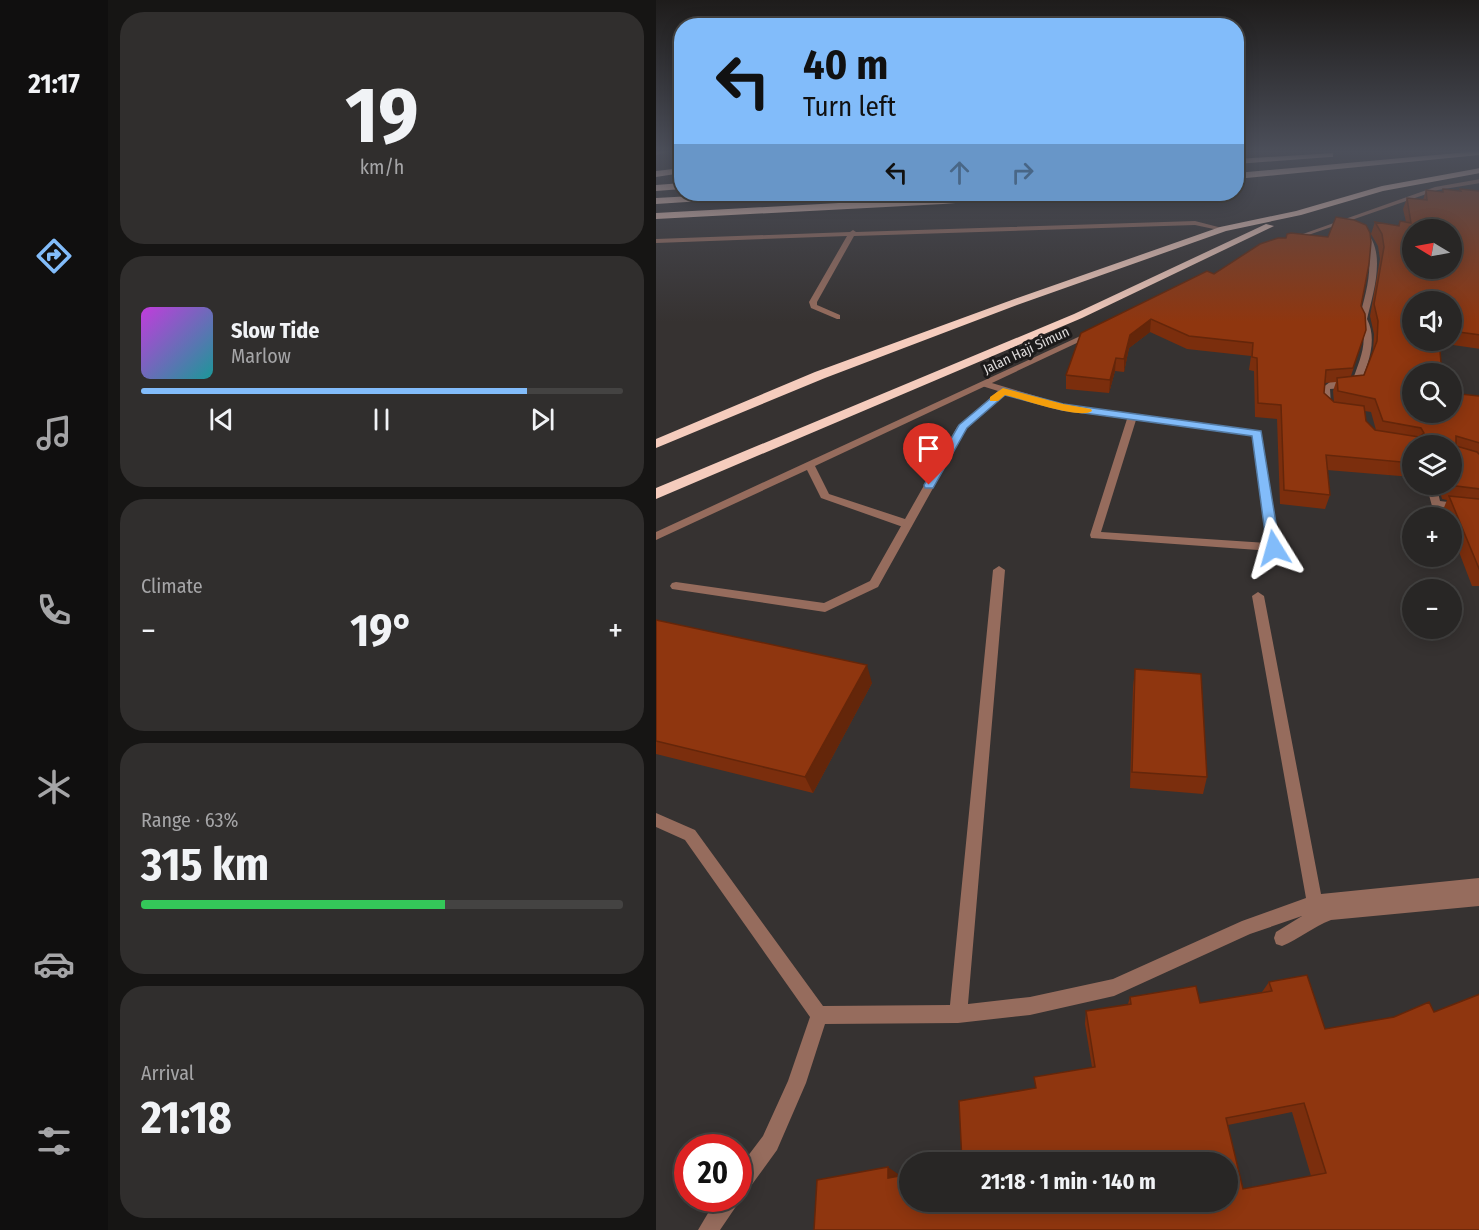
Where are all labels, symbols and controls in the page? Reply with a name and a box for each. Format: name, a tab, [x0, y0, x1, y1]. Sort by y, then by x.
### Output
text: 40 m	[803, 40, 888, 90]
icon: left	[704, 42, 782, 120]
text: 21:17	[28, 68, 80, 100]
text: 19	[345, 69, 419, 163]
text: Turn left	[803, 91, 896, 123]
text: km/h	[360, 155, 404, 179]
icon: left	[880, 156, 913, 189]
icon: ahead	[943, 156, 976, 189]
icon: right	[1006, 156, 1039, 189]
north arrow	[1402, 219, 1462, 279]
map controls	[1402, 219, 1462, 639]
icon: directions	[33, 235, 75, 277]
button: sound	[1402, 291, 1462, 351]
text: Slow Tide	[231, 317, 319, 344]
street label: Jalan Haji Simun	[980, 323, 1072, 378]
text: Marlow	[231, 344, 291, 368]
button: search	[1402, 363, 1462, 423]
icon: previous	[205, 403, 238, 436]
icon: pause	[365, 403, 398, 436]
icon: next	[526, 403, 559, 436]
icon: music	[33, 412, 75, 454]
pin	[903, 423, 954, 485]
icon: arrive	[912, 432, 945, 465]
button: layers	[1402, 435, 1462, 495]
button: +	[1402, 507, 1462, 567]
position arrow	[1242, 516, 1306, 580]
text: Climate	[141, 574, 203, 598]
button: −	[1402, 579, 1462, 639]
icon: phone	[33, 589, 75, 631]
text: 19°	[350, 604, 414, 658]
text: −	[141, 611, 156, 651]
text: +	[608, 611, 623, 651]
icon: climate	[33, 766, 75, 808]
text: Range · 63%	[141, 808, 238, 832]
text: 315 km	[141, 838, 269, 892]
icon: car	[33, 943, 75, 985]
text: Arrival	[141, 1061, 194, 1085]
text: 21:18	[141, 1091, 232, 1145]
icon: filters	[33, 1120, 75, 1162]
speed limit sign: 20	[674, 1134, 752, 1212]
text: 21:18 · 1 min · 140 m	[981, 1168, 1156, 1195]

